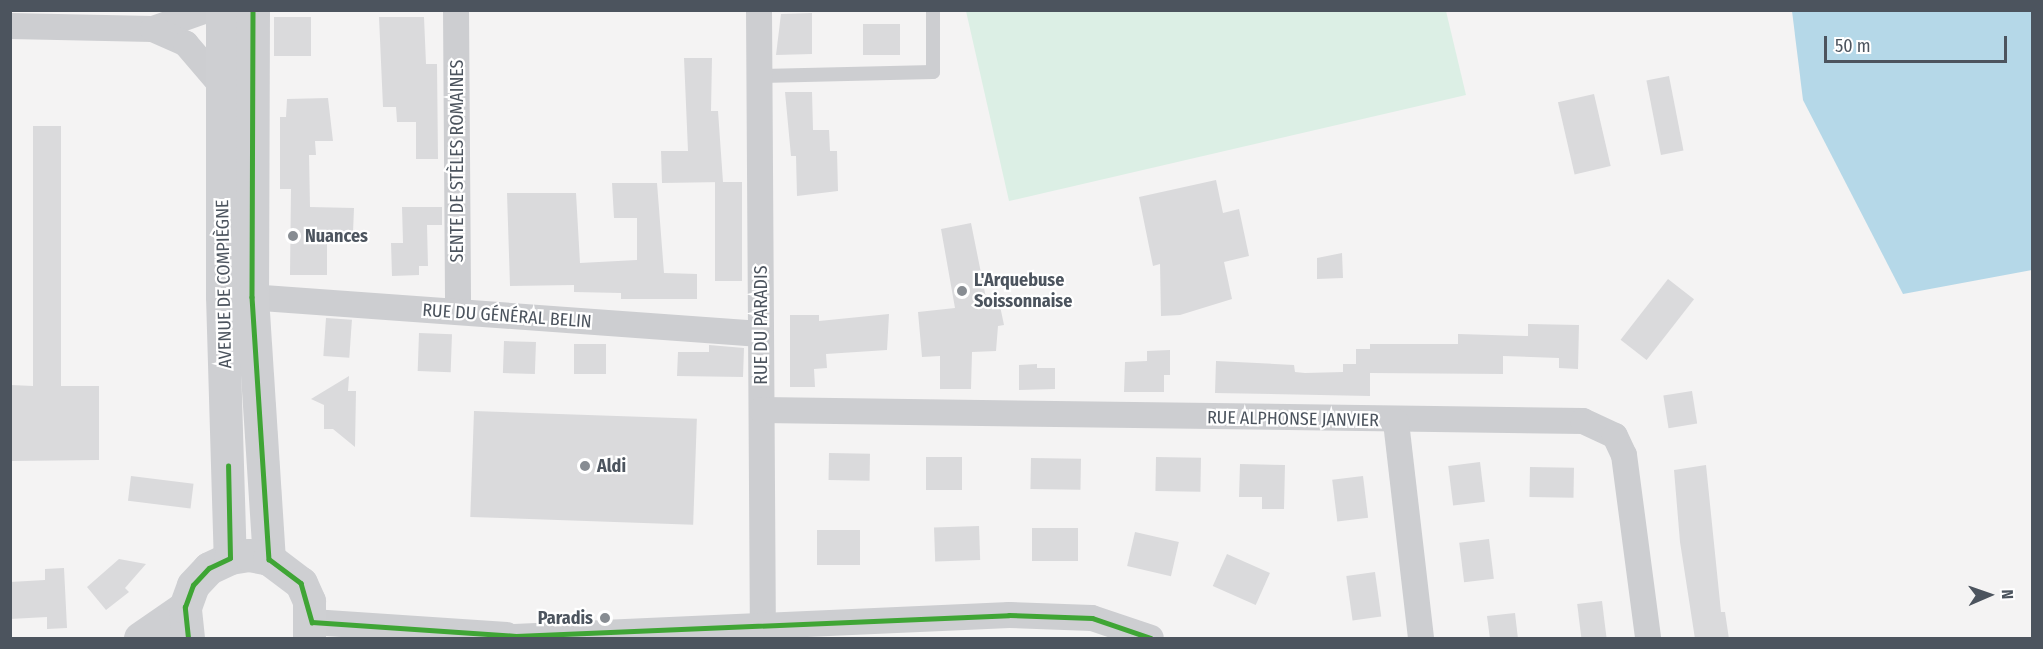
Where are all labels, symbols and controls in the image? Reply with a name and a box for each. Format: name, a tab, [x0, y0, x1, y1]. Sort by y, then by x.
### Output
scale bar	[1827, 24, 2010, 62]
text: 50 m	[1835, 35, 1871, 57]
street label: SENTE DE STÈLES ROMAINES	[446, 59, 468, 263]
street label: AVENUE DE COMPIÈGNE	[212, 199, 236, 369]
place label: Nuances	[305, 225, 368, 247]
marker: Nuances	[286, 229, 300, 243]
street label: RUE DU PARADIS	[750, 265, 772, 385]
place label: L'Arquebuse Soissonnaise	[974, 270, 1072, 312]
marker: L'Arquebuse Soissonnaise	[955, 284, 969, 298]
street label: RUE DU GÉNÉRAL BELIN	[422, 299, 592, 333]
street label: RUE ALPHONSE JANVIER	[1207, 407, 1379, 431]
place label: Aldi	[597, 455, 626, 477]
marker: Aldi	[578, 459, 592, 473]
north arrow	[1959, 565, 2019, 625]
text: N	[1998, 589, 2017, 599]
place label: Paradis	[538, 607, 593, 629]
marker: Paradis	[598, 611, 612, 625]

